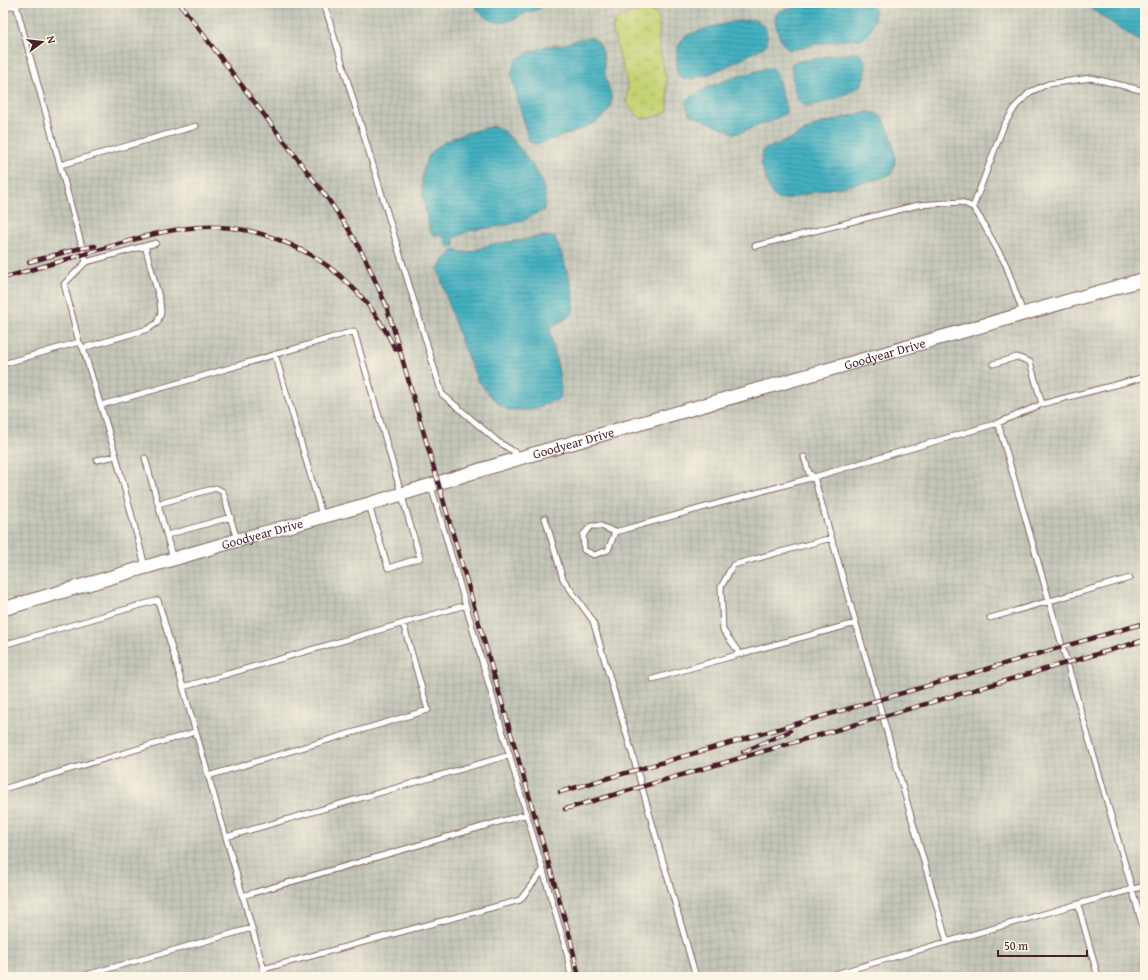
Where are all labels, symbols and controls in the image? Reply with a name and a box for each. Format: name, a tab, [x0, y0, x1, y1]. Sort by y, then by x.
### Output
north arrow	[22, 22, 62, 62]
text: N	[43, 34, 61, 46]
street label: Goodyear Drive	[842, 333, 928, 375]
street label: Goodyear Drive	[530, 422, 616, 464]
street label: Goodyear Drive	[219, 514, 305, 554]
scale bar	[998, 932, 1087, 958]
text: 50 m	[1004, 937, 1028, 954]

